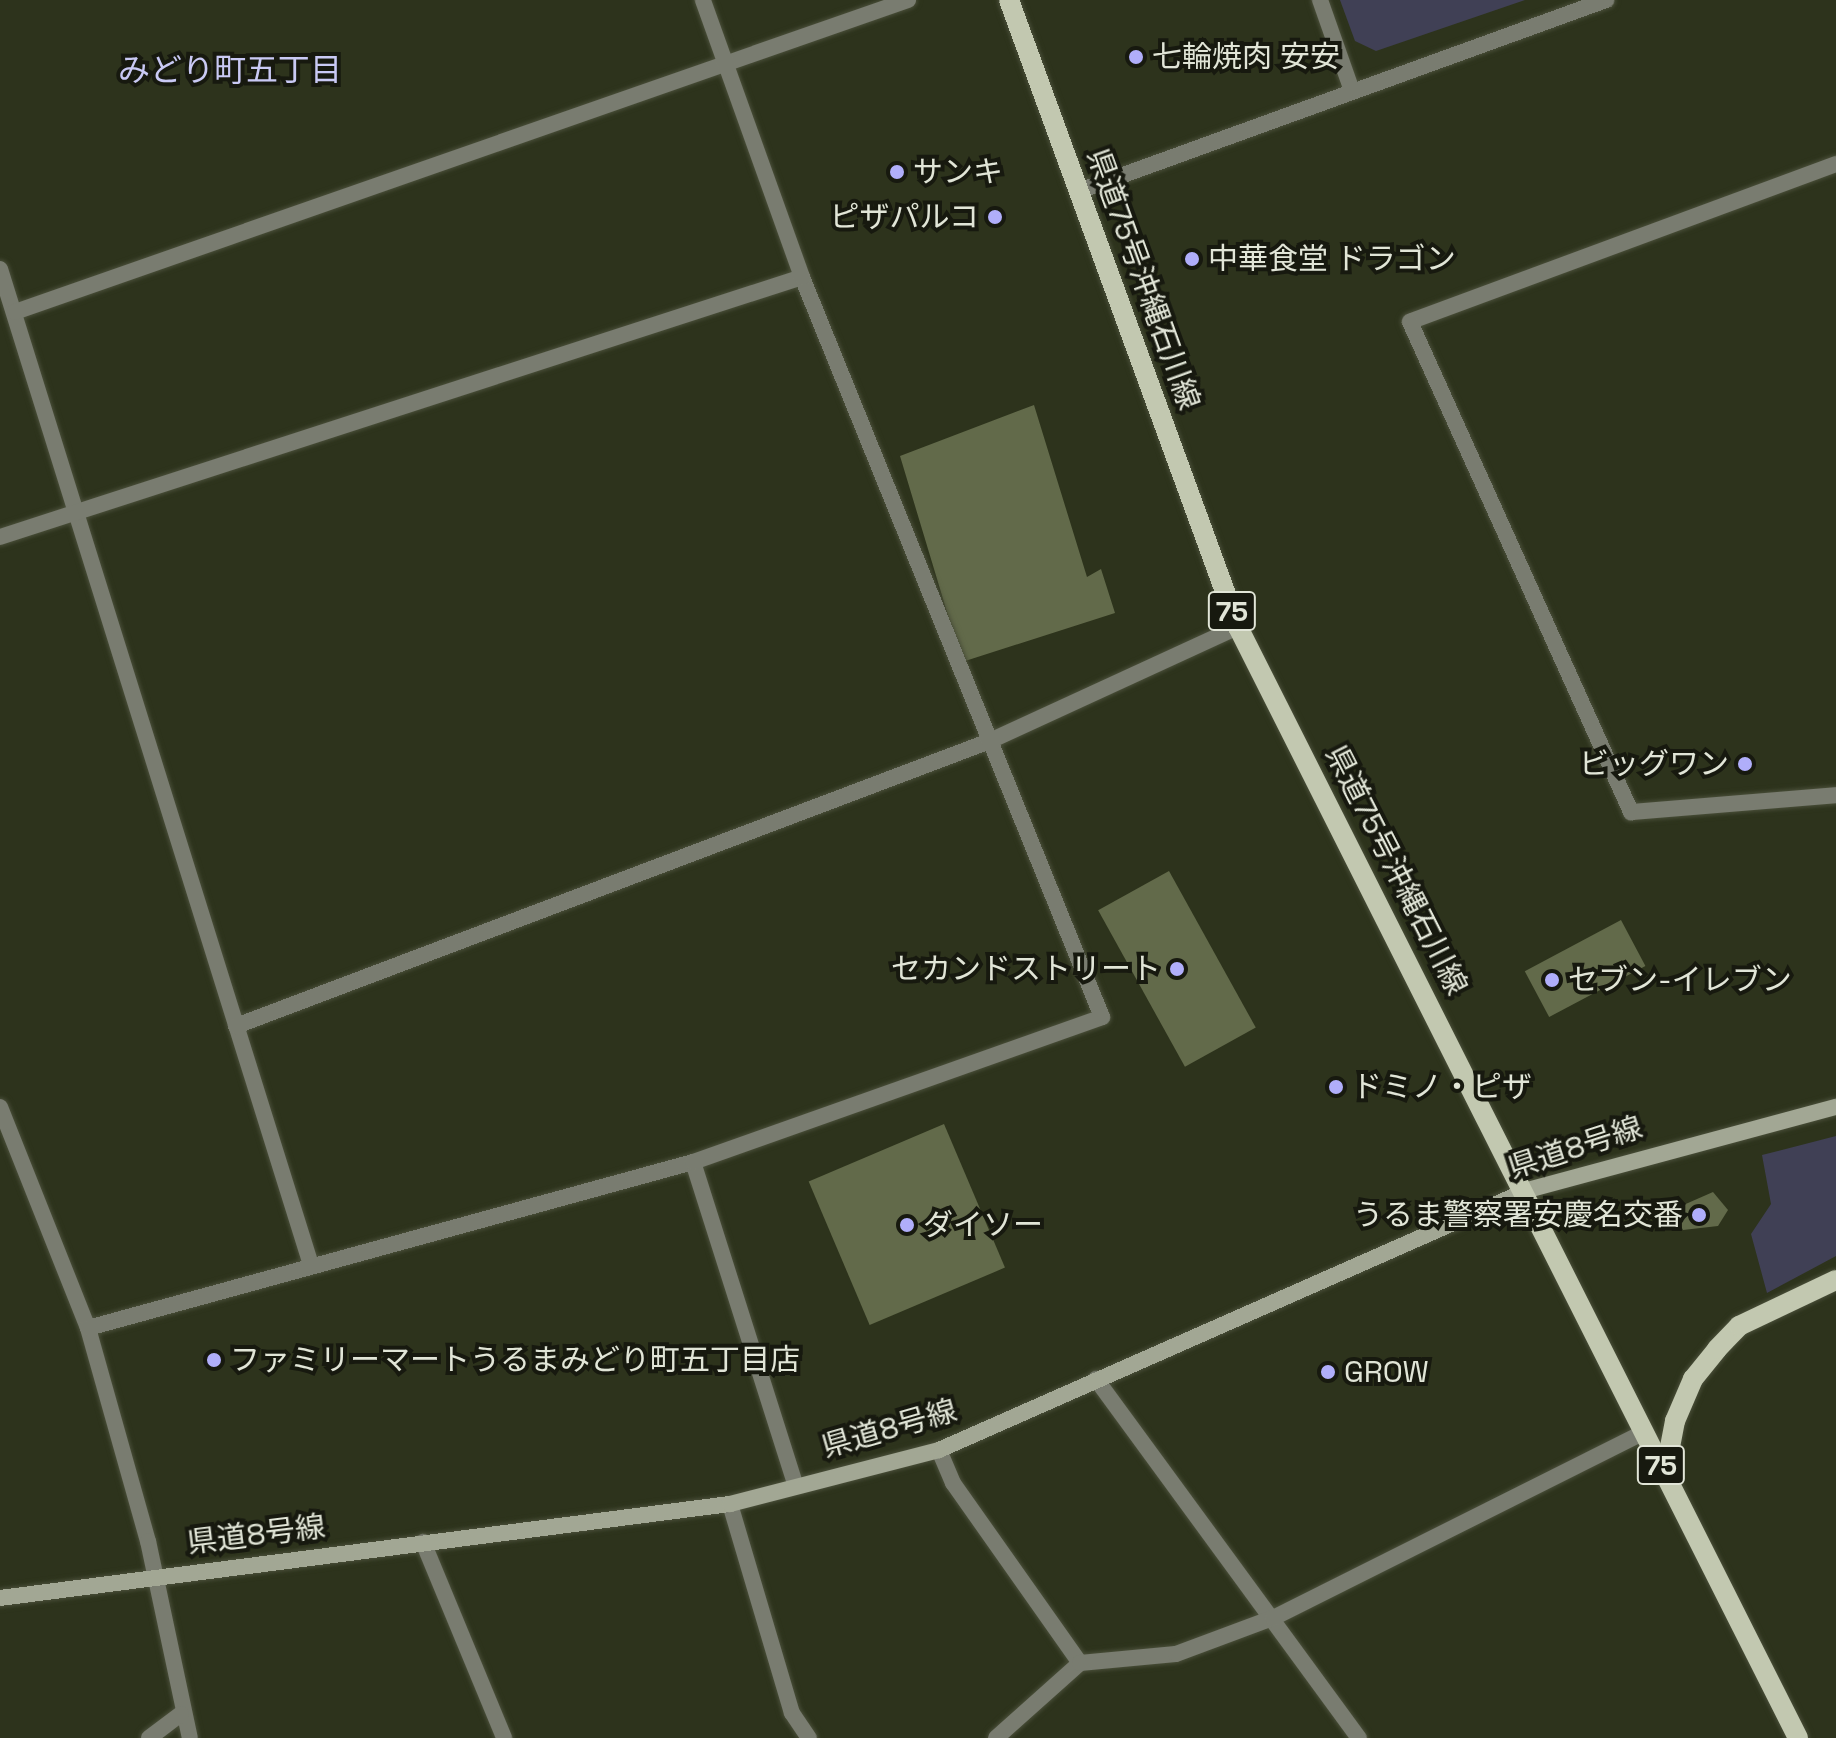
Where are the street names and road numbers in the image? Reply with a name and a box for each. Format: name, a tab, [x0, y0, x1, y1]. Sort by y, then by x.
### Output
street label: 県道75号沖縄石川線	[1079, 144, 1207, 414]
road number: 75	[1206, 587, 1258, 635]
street label: 県道75号沖縄石川線	[1318, 739, 1474, 1001]
street label: 県道8号線	[1503, 1109, 1647, 1187]
street label: 県道8号線	[817, 1393, 961, 1465]
road number: 75	[1635, 1441, 1687, 1489]
street label: 県道8号線	[185, 1509, 327, 1561]

